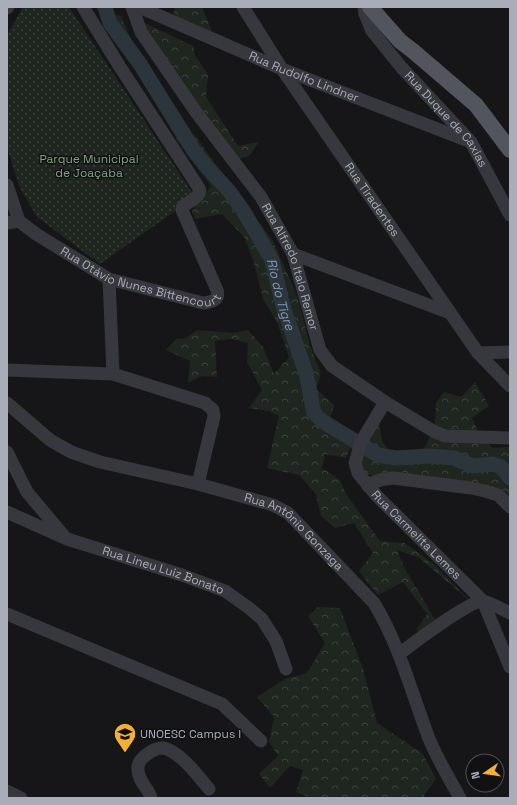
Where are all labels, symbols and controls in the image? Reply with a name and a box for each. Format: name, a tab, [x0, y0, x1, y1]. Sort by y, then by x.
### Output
street label: Rua Rudolfo Lindner	[246, 48, 362, 106]
street label: Rua Duque de Caxias	[401, 68, 491, 170]
park label: Parque Municipal de Joaçaba	[39, 151, 139, 181]
street label: Rua Tiradentes	[341, 160, 403, 240]
street label: Rua Alfredo Italo Remor	[258, 200, 322, 333]
street label: Rua Otávio Nunes Bittencourt	[57, 243, 225, 311]
water label: Rio do Tigre	[263, 257, 299, 334]
street label: Rua Carmelita Lemes	[368, 487, 465, 583]
street label: Rua Antônio Gonzaga	[242, 489, 347, 574]
street label: Rua Lineu Luiz Bonato	[100, 543, 226, 598]
school or university icon: UNOESC Campus I	[112, 721, 138, 754]
place label: UNOESC Campus I	[140, 726, 241, 742]
north arrow	[465, 753, 505, 793]
text: N	[468, 770, 483, 780]

